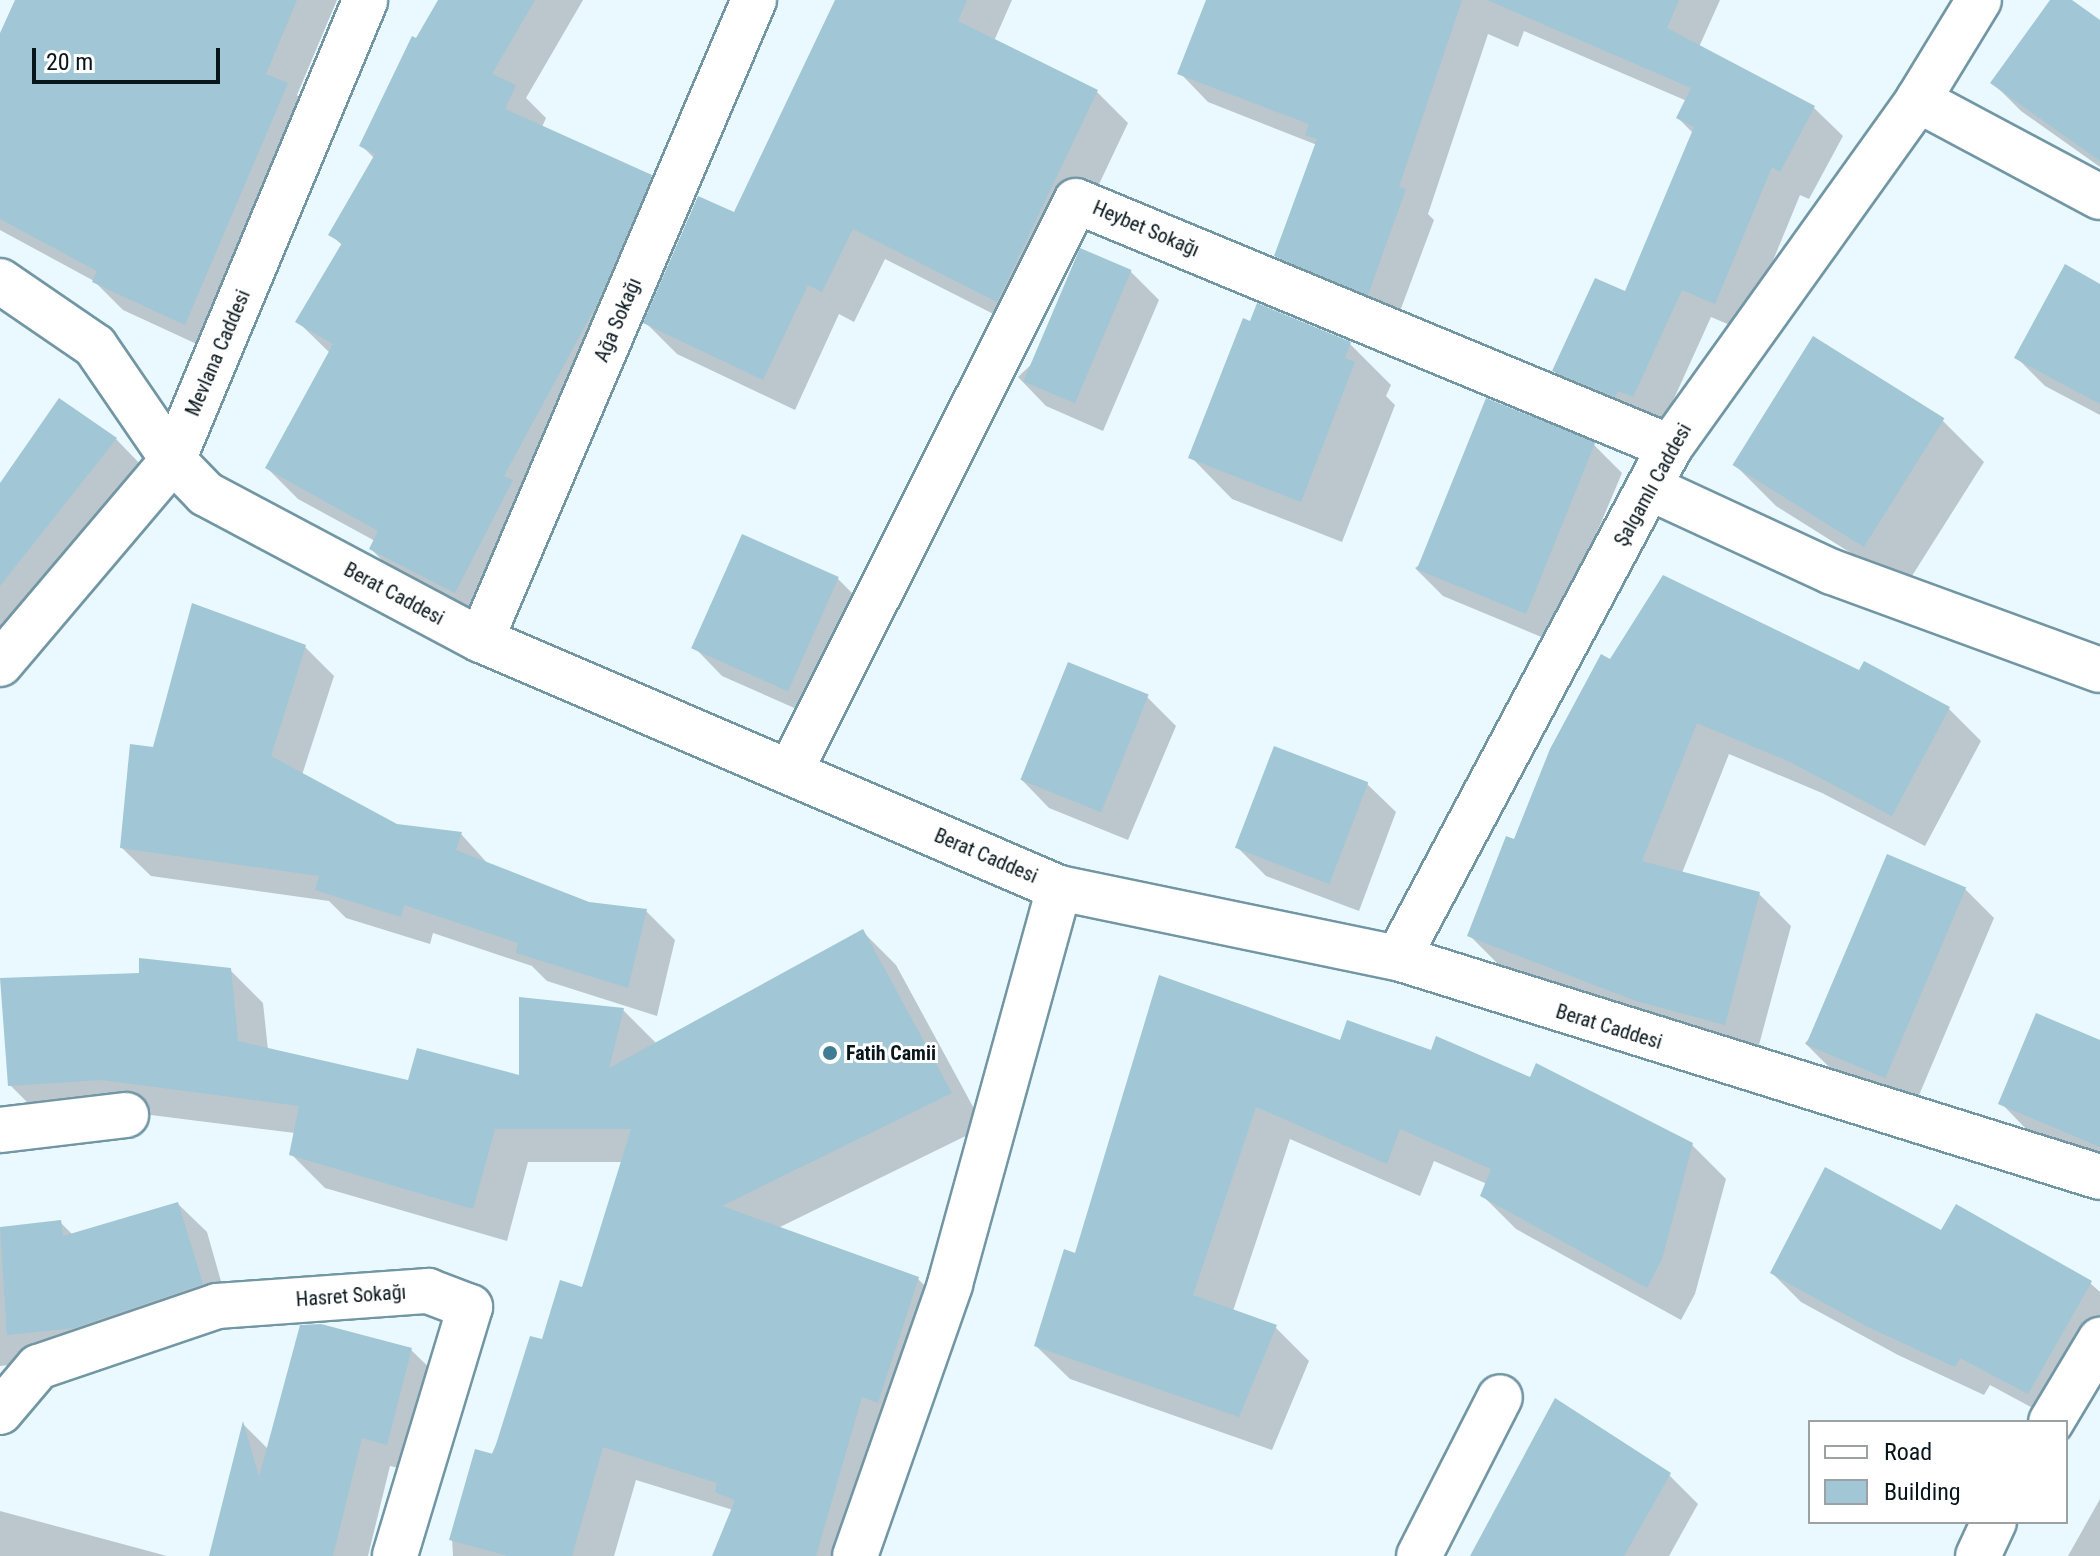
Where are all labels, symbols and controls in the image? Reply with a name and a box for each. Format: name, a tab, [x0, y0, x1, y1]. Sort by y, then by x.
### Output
scale bar	[36, 32, 224, 82]
text: 20 m	[46, 48, 93, 76]
street label: Heybet Sokağı	[1089, 196, 1203, 262]
street label: Ağa Sokağı	[590, 274, 646, 366]
street label: Mevlana Caddesi	[181, 286, 255, 420]
street label: Şalgamlı Caddesi	[1609, 419, 1697, 551]
street label: Berat Caddesi	[340, 558, 448, 630]
street label: Berat Caddesi	[931, 823, 1041, 889]
street label: Berat Caddesi	[1553, 999, 1665, 1055]
place label: Fatih Camii	[846, 1041, 936, 1065]
marker: Fatih Camii	[821, 1044, 839, 1062]
street label: Hasret Sokağı	[295, 1280, 407, 1312]
legend	[1808, 1420, 2068, 1524]
text: Road	[1884, 1438, 1932, 1466]
text: Building	[1884, 1478, 1961, 1506]

